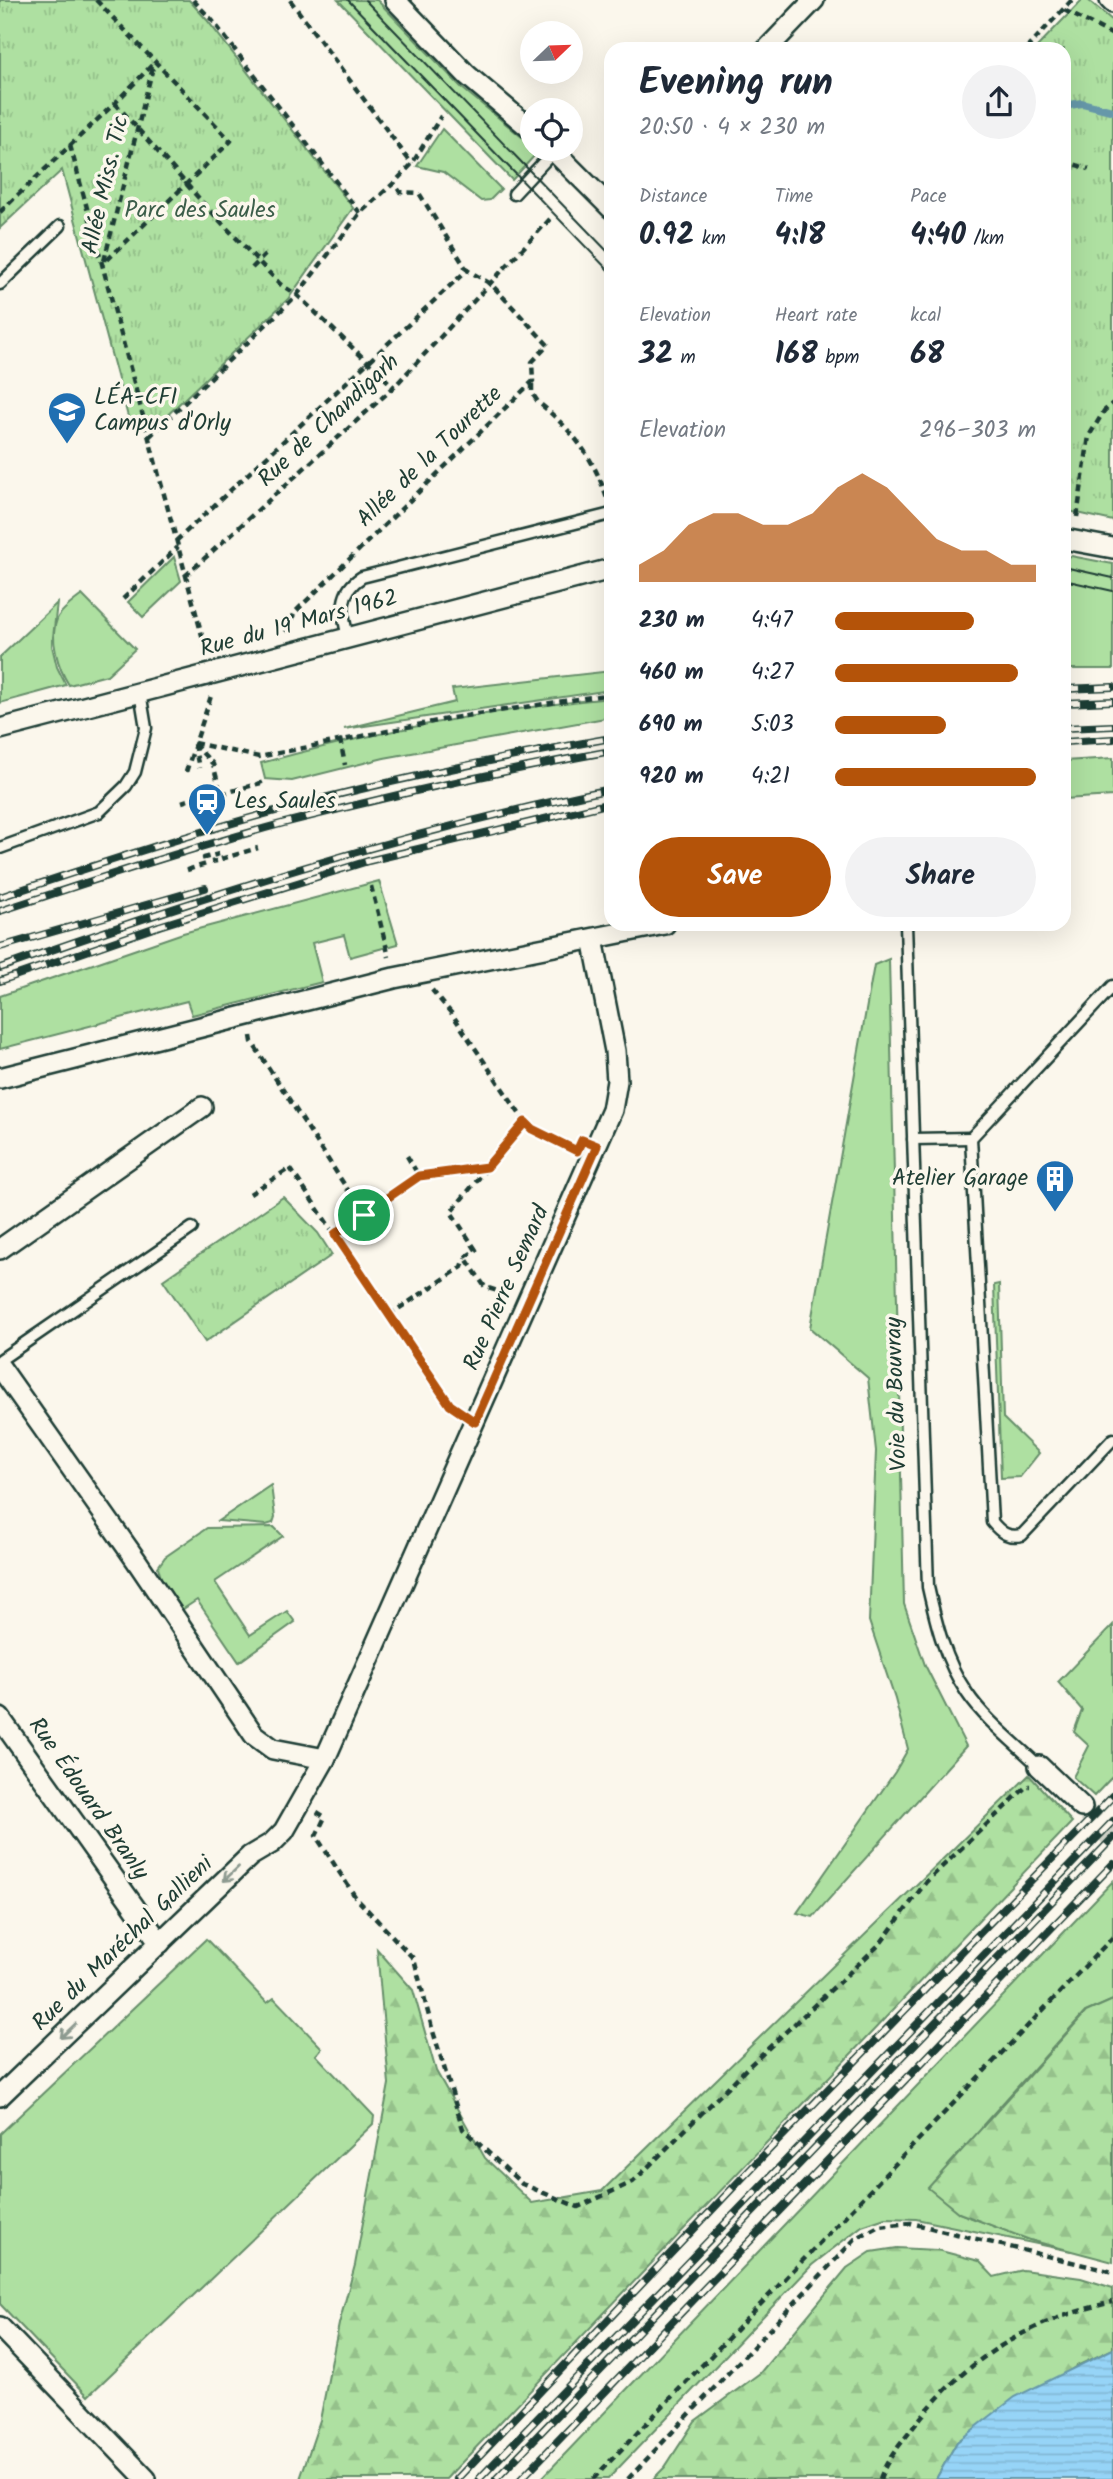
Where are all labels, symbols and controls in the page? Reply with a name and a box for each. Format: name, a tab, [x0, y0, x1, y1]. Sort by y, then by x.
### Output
north arrow	[520, 21, 583, 84]
map controls	[520, 21, 583, 161]
text: Evening run	[639, 54, 833, 114]
button: share	[962, 65, 1036, 139]
button: locate	[520, 98, 583, 161]
text: 20:50 · 4 × 230 m	[639, 110, 825, 146]
street label: Allée Miss. Tic	[73, 112, 139, 258]
text: Distance	[639, 182, 707, 212]
text: Time	[775, 182, 813, 212]
text: Pace	[910, 182, 947, 212]
park label: Parc des Saules	[124, 193, 276, 229]
text: 0.92	[639, 212, 694, 260]
text: 4:18	[775, 212, 825, 260]
text: 4:40	[910, 212, 966, 260]
text: km	[694, 224, 726, 254]
text: /km	[966, 224, 1004, 254]
text: Elevation	[639, 301, 711, 331]
text: Heart rate	[775, 301, 857, 331]
text: kcal	[910, 301, 941, 331]
text: 32	[639, 331, 673, 379]
text: 168	[775, 331, 818, 379]
text: 68	[910, 331, 944, 379]
text: m	[673, 343, 696, 373]
text: bpm	[818, 343, 860, 373]
street label: Rue de Chandigarh	[250, 345, 408, 497]
street label: Allée de la Tourette	[349, 378, 511, 536]
place label: LÉA-CFI Campus d'Orly	[94, 380, 231, 442]
school or university icon: LÉA-CFI Campus d'Orly	[46, 390, 88, 445]
text: Elevation	[639, 413, 726, 449]
text: 296–303 m	[919, 413, 1036, 449]
street label: Rue du 19 Mars 1962	[196, 580, 402, 668]
text: 230 m	[639, 603, 704, 639]
text: 4:47	[751, 603, 793, 639]
text: 460 m	[639, 655, 704, 691]
text: 4:27	[751, 655, 793, 691]
text: 690 m	[639, 707, 703, 743]
text: 5:03	[751, 707, 794, 743]
text: 920 m	[639, 759, 704, 795]
text: 4:21	[751, 759, 790, 795]
station icon: Les Saules	[186, 781, 228, 836]
place label: Les Saules	[234, 784, 336, 820]
button: Save	[639, 837, 831, 917]
button: Share	[845, 837, 1036, 917]
building icon: Atelier Garage	[1034, 1158, 1076, 1213]
place label: Atelier Garage	[892, 1161, 1028, 1197]
pin	[334, 1185, 394, 1245]
icon: arrive	[345, 1196, 383, 1234]
street label: Rue Pierre Semard	[454, 1199, 560, 1377]
street label: Voie du Bouvray	[876, 1316, 918, 1472]
street label: Rue Édouard Branly	[18, 1710, 158, 1888]
street label: Rue du Maréchal Gallieni	[24, 1847, 223, 2040]
one-way arrow	[223, 1865, 240, 1882]
one-way arrow	[60, 2023, 77, 2040]

